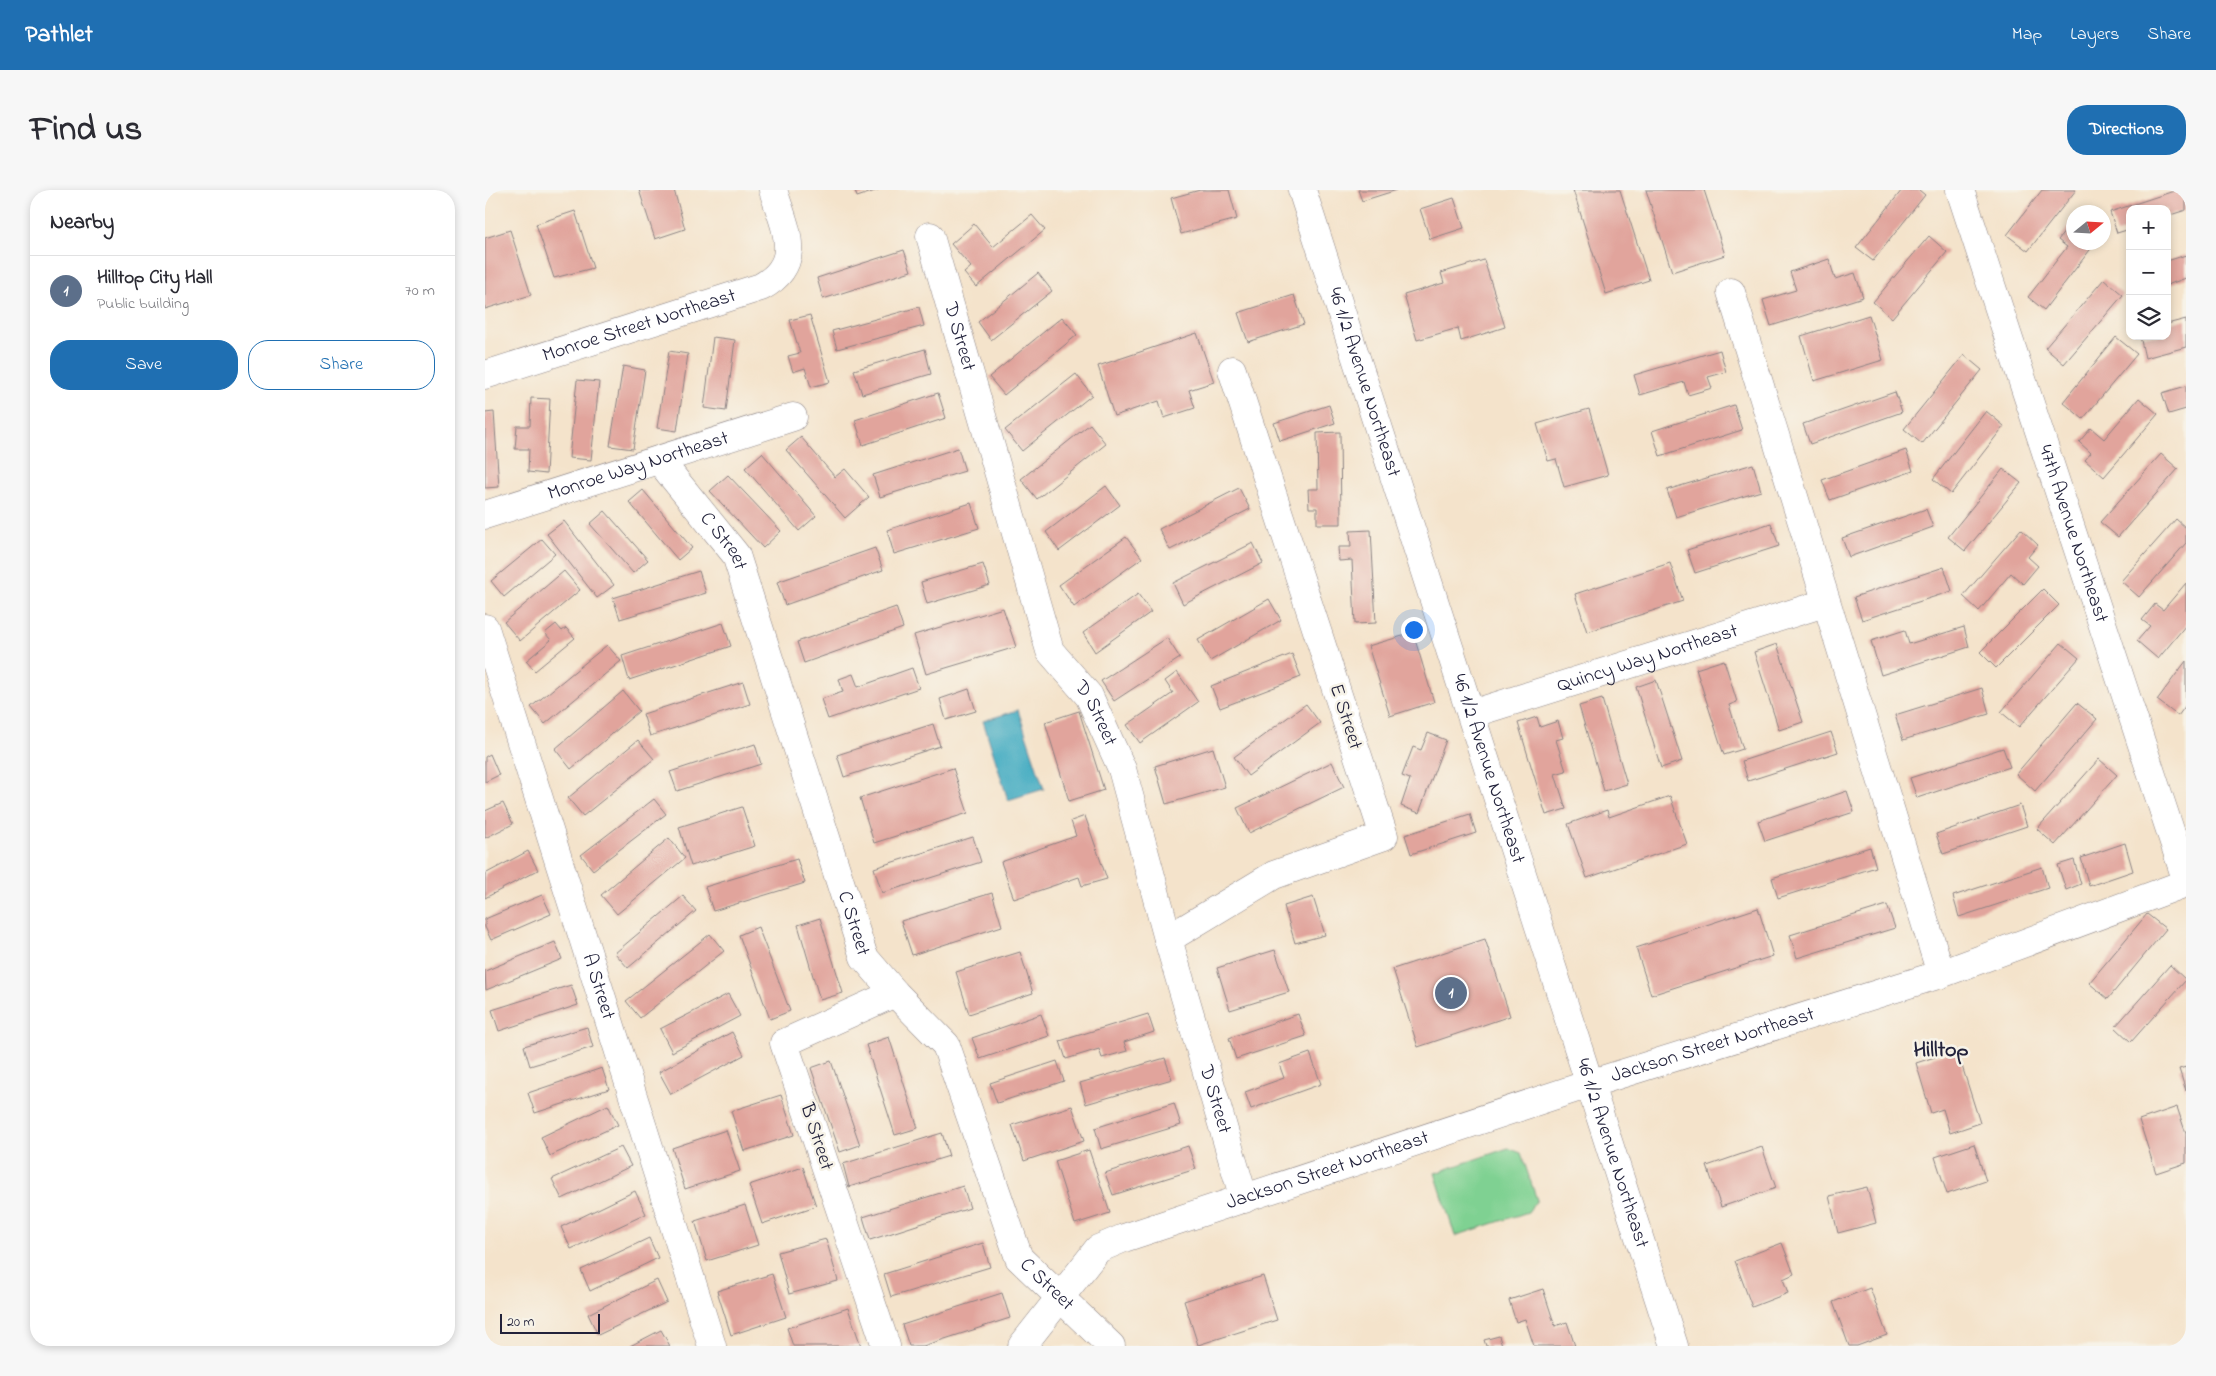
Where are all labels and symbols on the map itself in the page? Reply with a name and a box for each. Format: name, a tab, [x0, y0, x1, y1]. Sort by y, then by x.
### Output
north arrow	[2066, 205, 2111, 250]
street label: Monroe Street Northeast	[539, 281, 740, 370]
street label: 46 1/2 Avenue Northeast	[1320, 284, 1408, 481]
street label: D Street	[935, 298, 983, 375]
street label: Monroe Way Northeast	[544, 424, 733, 509]
street label: 47th Avenue Northeast	[2030, 441, 2116, 627]
street label: C Street	[692, 506, 754, 574]
your location	[1401, 617, 1427, 643]
street label: Quincy Way Northeast	[1553, 617, 1742, 701]
street label: 46 1/2 Avenue Northeast	[1444, 670, 1532, 867]
street label: D Street	[1067, 673, 1124, 751]
street label: E Street	[1321, 680, 1369, 754]
street label: C Street	[829, 887, 877, 960]
street label: A Street	[574, 950, 622, 1023]
pin: 1	[1435, 974, 1467, 1012]
street label: Jackson Street Northeast	[1607, 1000, 1819, 1091]
district label: Hilltop	[1914, 1035, 1968, 1067]
street label: 46 1/2 Avenue Northeast	[1568, 1055, 1656, 1252]
street label: D Street	[1191, 1061, 1239, 1137]
street label: B Street	[791, 1099, 841, 1174]
street label: Jackson Street Northeast	[1222, 1123, 1433, 1218]
street label: C Street	[1013, 1251, 1081, 1318]
scale bar	[500, 1311, 600, 1334]

